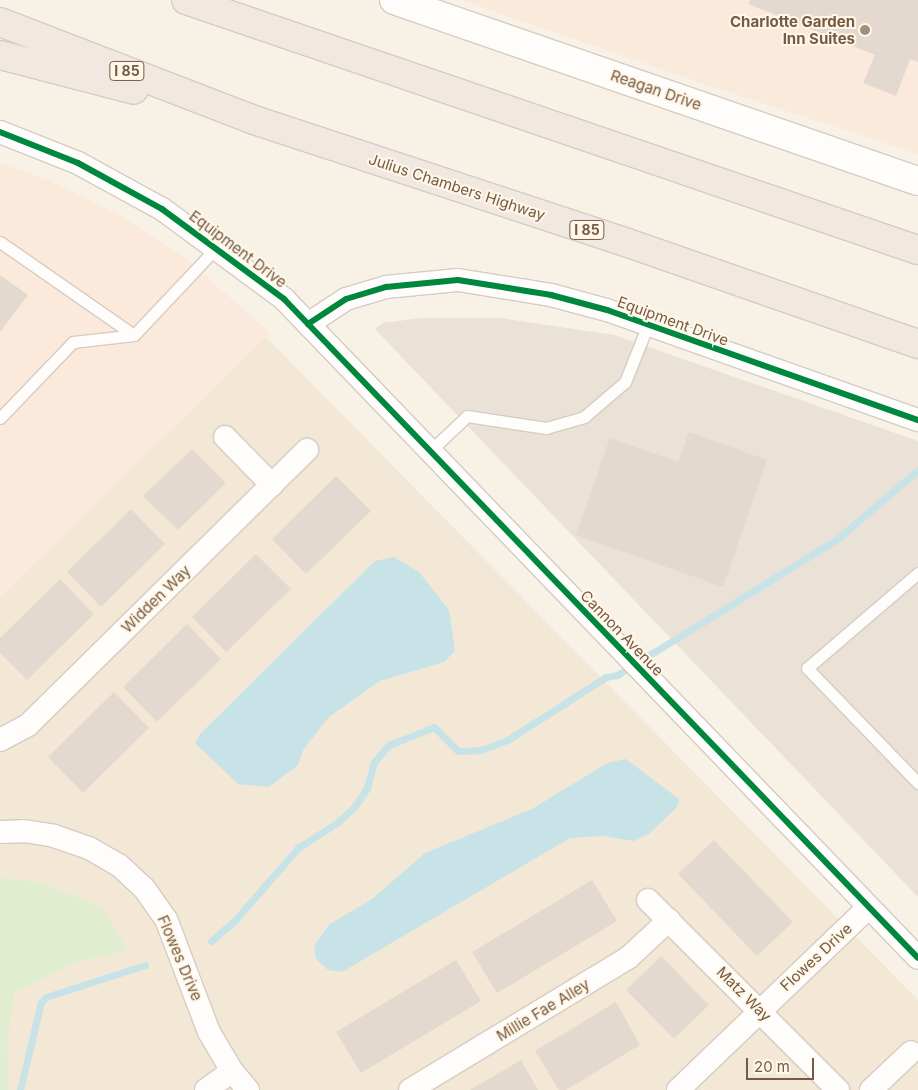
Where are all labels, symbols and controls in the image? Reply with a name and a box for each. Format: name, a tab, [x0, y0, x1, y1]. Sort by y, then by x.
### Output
place label: Charlotte Garden Inn Suites	[730, 12, 855, 47]
marker: Charlotte Garden Inn Suites	[859, 24, 871, 36]
road number: I 85	[108, 59, 146, 82]
street label: Reagan Drive	[608, 66, 704, 114]
street label: Julius Chambers Highway	[366, 150, 548, 224]
street label: Equipment Drive	[186, 207, 290, 291]
road number: I 85	[568, 218, 606, 242]
street label: Equipment Drive	[615, 293, 731, 349]
street label: Widden Way	[118, 562, 194, 636]
street label: Cannon Avenue	[577, 587, 667, 679]
street label: Flowes Drive	[154, 912, 206, 1004]
street label: Flowes Drive	[776, 919, 856, 995]
street label: Matz Way	[713, 963, 775, 1025]
street label: Millie Fae Alley	[493, 975, 593, 1045]
scale bar	[748, 1048, 816, 1080]
text: 20 m	[754, 1057, 790, 1076]

